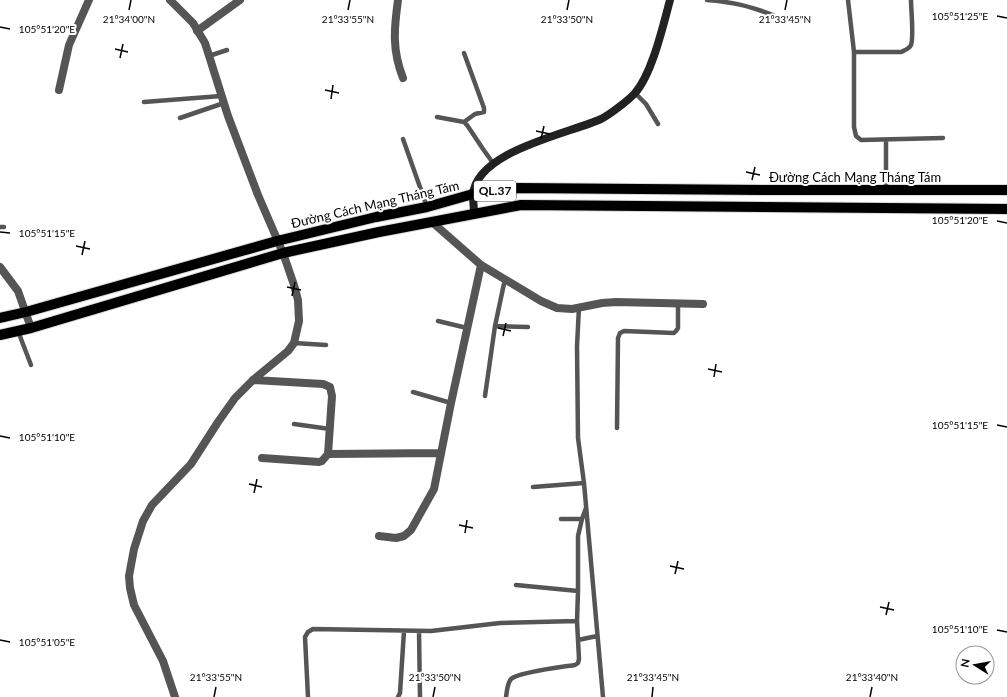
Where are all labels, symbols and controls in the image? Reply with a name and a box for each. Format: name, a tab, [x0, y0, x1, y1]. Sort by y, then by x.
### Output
text: 105°51'25"E	[932, 10, 988, 22]
text: 21°34'00"N	[103, 13, 155, 25]
text: 21°33'55"N	[322, 13, 374, 25]
text: 21°33'50"N	[541, 13, 593, 25]
text: 21°33'45"N	[759, 13, 811, 25]
text: 105°51'20"E	[19, 23, 75, 35]
street label: Đường Cách Mạng Tháng Tám	[769, 169, 941, 185]
street label: Đường Cách Mạng Tháng Tám	[289, 177, 461, 231]
road number: QL.37	[474, 181, 516, 201]
text: 105°51'20"E	[932, 214, 988, 226]
text: 105°51'15"E	[19, 227, 75, 239]
text: 105°51'15"E	[932, 419, 988, 431]
text: 105°51'10"E	[19, 431, 75, 443]
text: 105°51'10"E	[932, 623, 988, 635]
text: 105°51'05"E	[19, 636, 75, 648]
north arrow	[955, 645, 995, 685]
text: N	[958, 658, 972, 668]
text: 21°33'55"N	[190, 671, 242, 683]
text: 21°33'50"N	[409, 671, 461, 683]
text: 21°33'45"N	[627, 671, 679, 683]
text: 21°33'40"N	[846, 671, 898, 683]

